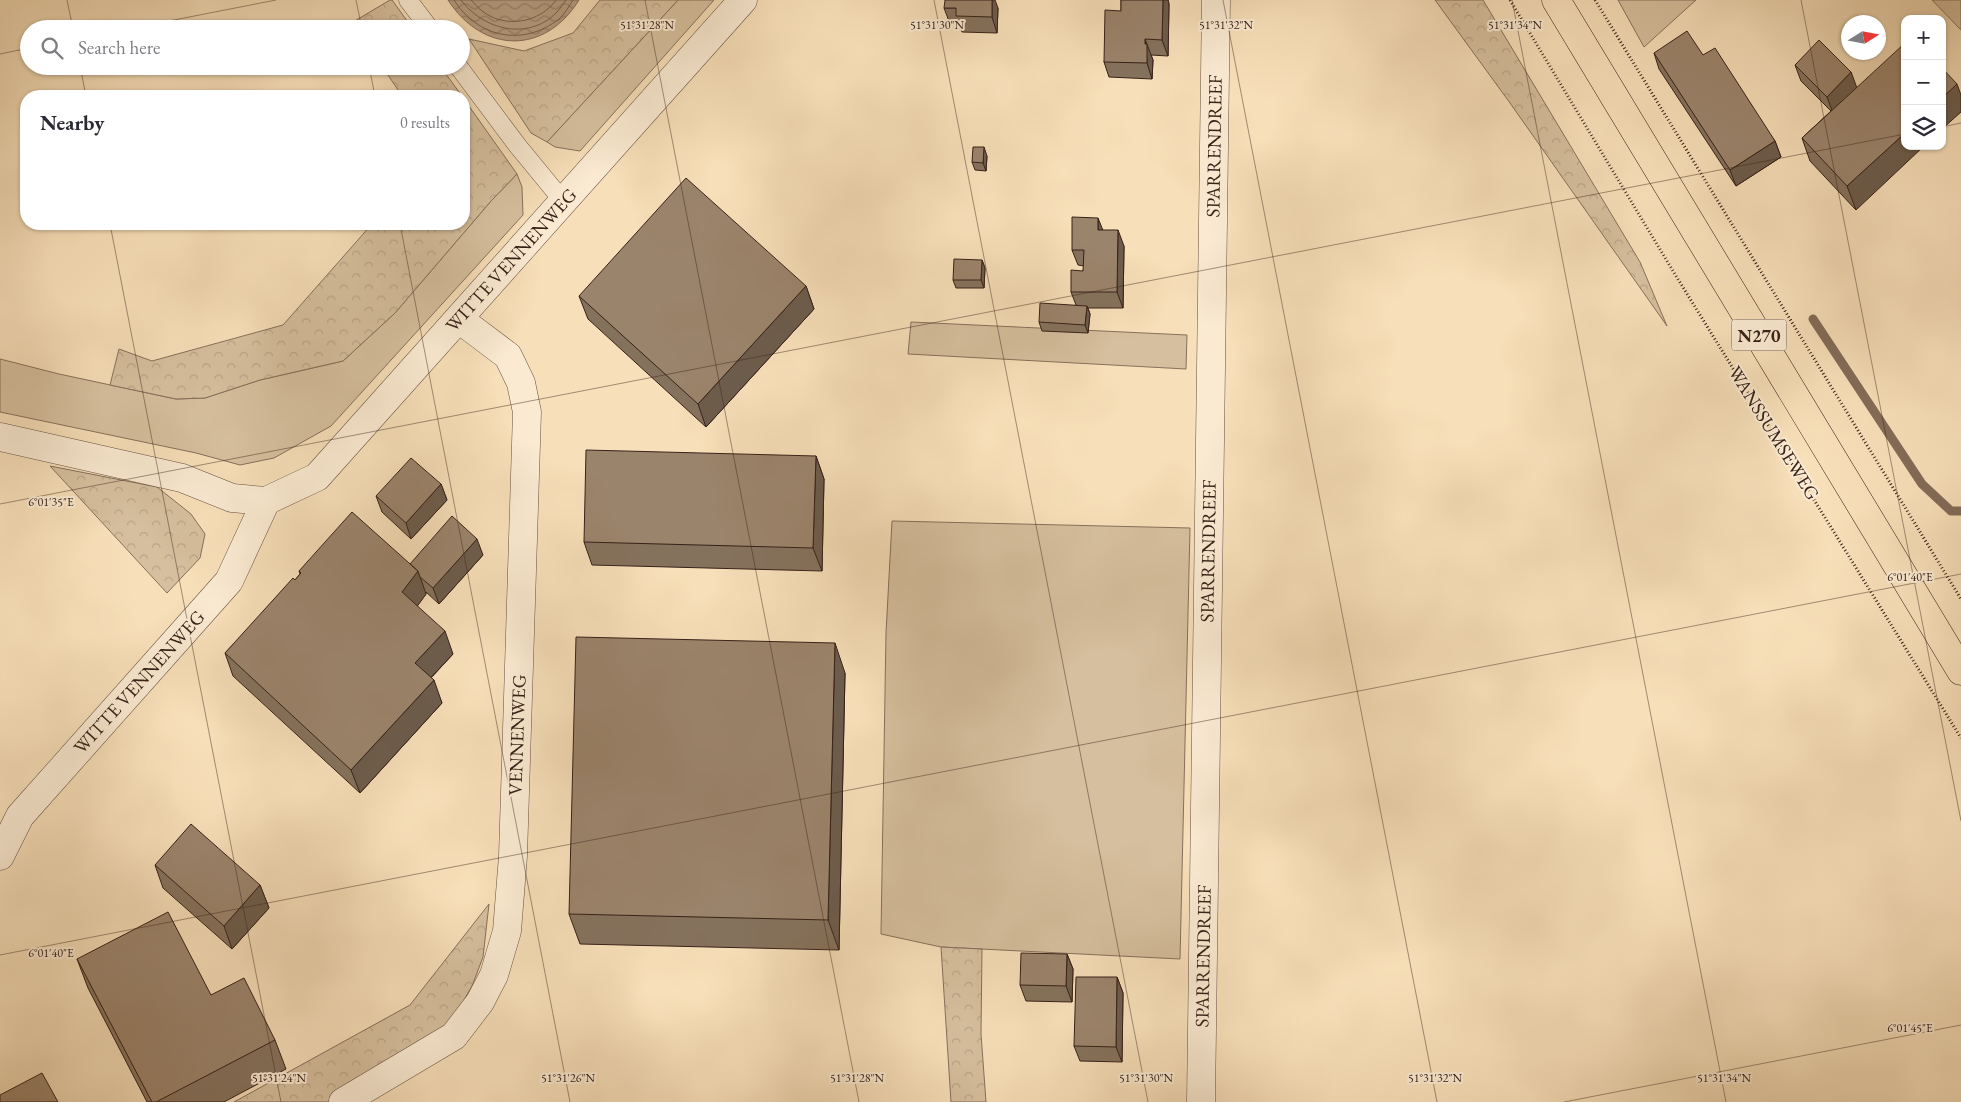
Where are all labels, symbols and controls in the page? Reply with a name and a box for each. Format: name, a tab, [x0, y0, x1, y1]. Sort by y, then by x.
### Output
north arrow	[1841, 15, 1886, 60]
map controls	[1901, 15, 1946, 150]
button: +	[1901, 15, 1946, 60]
text: 51°31'28"N	[620, 17, 674, 33]
text: 51°31'30"N	[910, 17, 964, 33]
text: 51°31'32"N	[1199, 17, 1253, 33]
text: 51°31'34"N	[1488, 17, 1542, 33]
search box	[20, 20, 470, 75]
icon: search	[38, 34, 66, 62]
text: Search here	[78, 35, 160, 60]
button: −	[1901, 60, 1946, 105]
street label: SPARRENDREEF	[1200, 74, 1228, 218]
button: layers	[1901, 105, 1946, 150]
text: Nearby	[40, 109, 104, 136]
text: 0 results	[400, 112, 450, 133]
street label: WITTE VENNENWEG	[440, 183, 582, 337]
road number: N270	[1732, 320, 1786, 350]
street label: WANSSUMSEWEG	[1723, 361, 1825, 505]
street label: SPARRENDREEF	[1194, 479, 1222, 623]
text: 6°01'35"E	[28, 494, 74, 510]
text: 6°01'40"E	[1887, 569, 1933, 585]
street label: WITTE VENNENWEG	[68, 605, 210, 759]
street label: VENNENWEG	[502, 674, 532, 796]
street label: SPARRENDREEF	[1189, 884, 1217, 1028]
text: 6°01'40"E	[28, 945, 74, 961]
text: 6°01'45"E	[1887, 1020, 1933, 1036]
text: 51°31'24"N	[252, 1070, 306, 1086]
text: 51°31'26"N	[541, 1070, 595, 1086]
text: 51°31'28"N	[830, 1070, 884, 1086]
text: 51°31'30"N	[1119, 1070, 1173, 1086]
text: 51°31'32"N	[1408, 1070, 1462, 1086]
text: 51°31'34"N	[1697, 1070, 1751, 1086]

